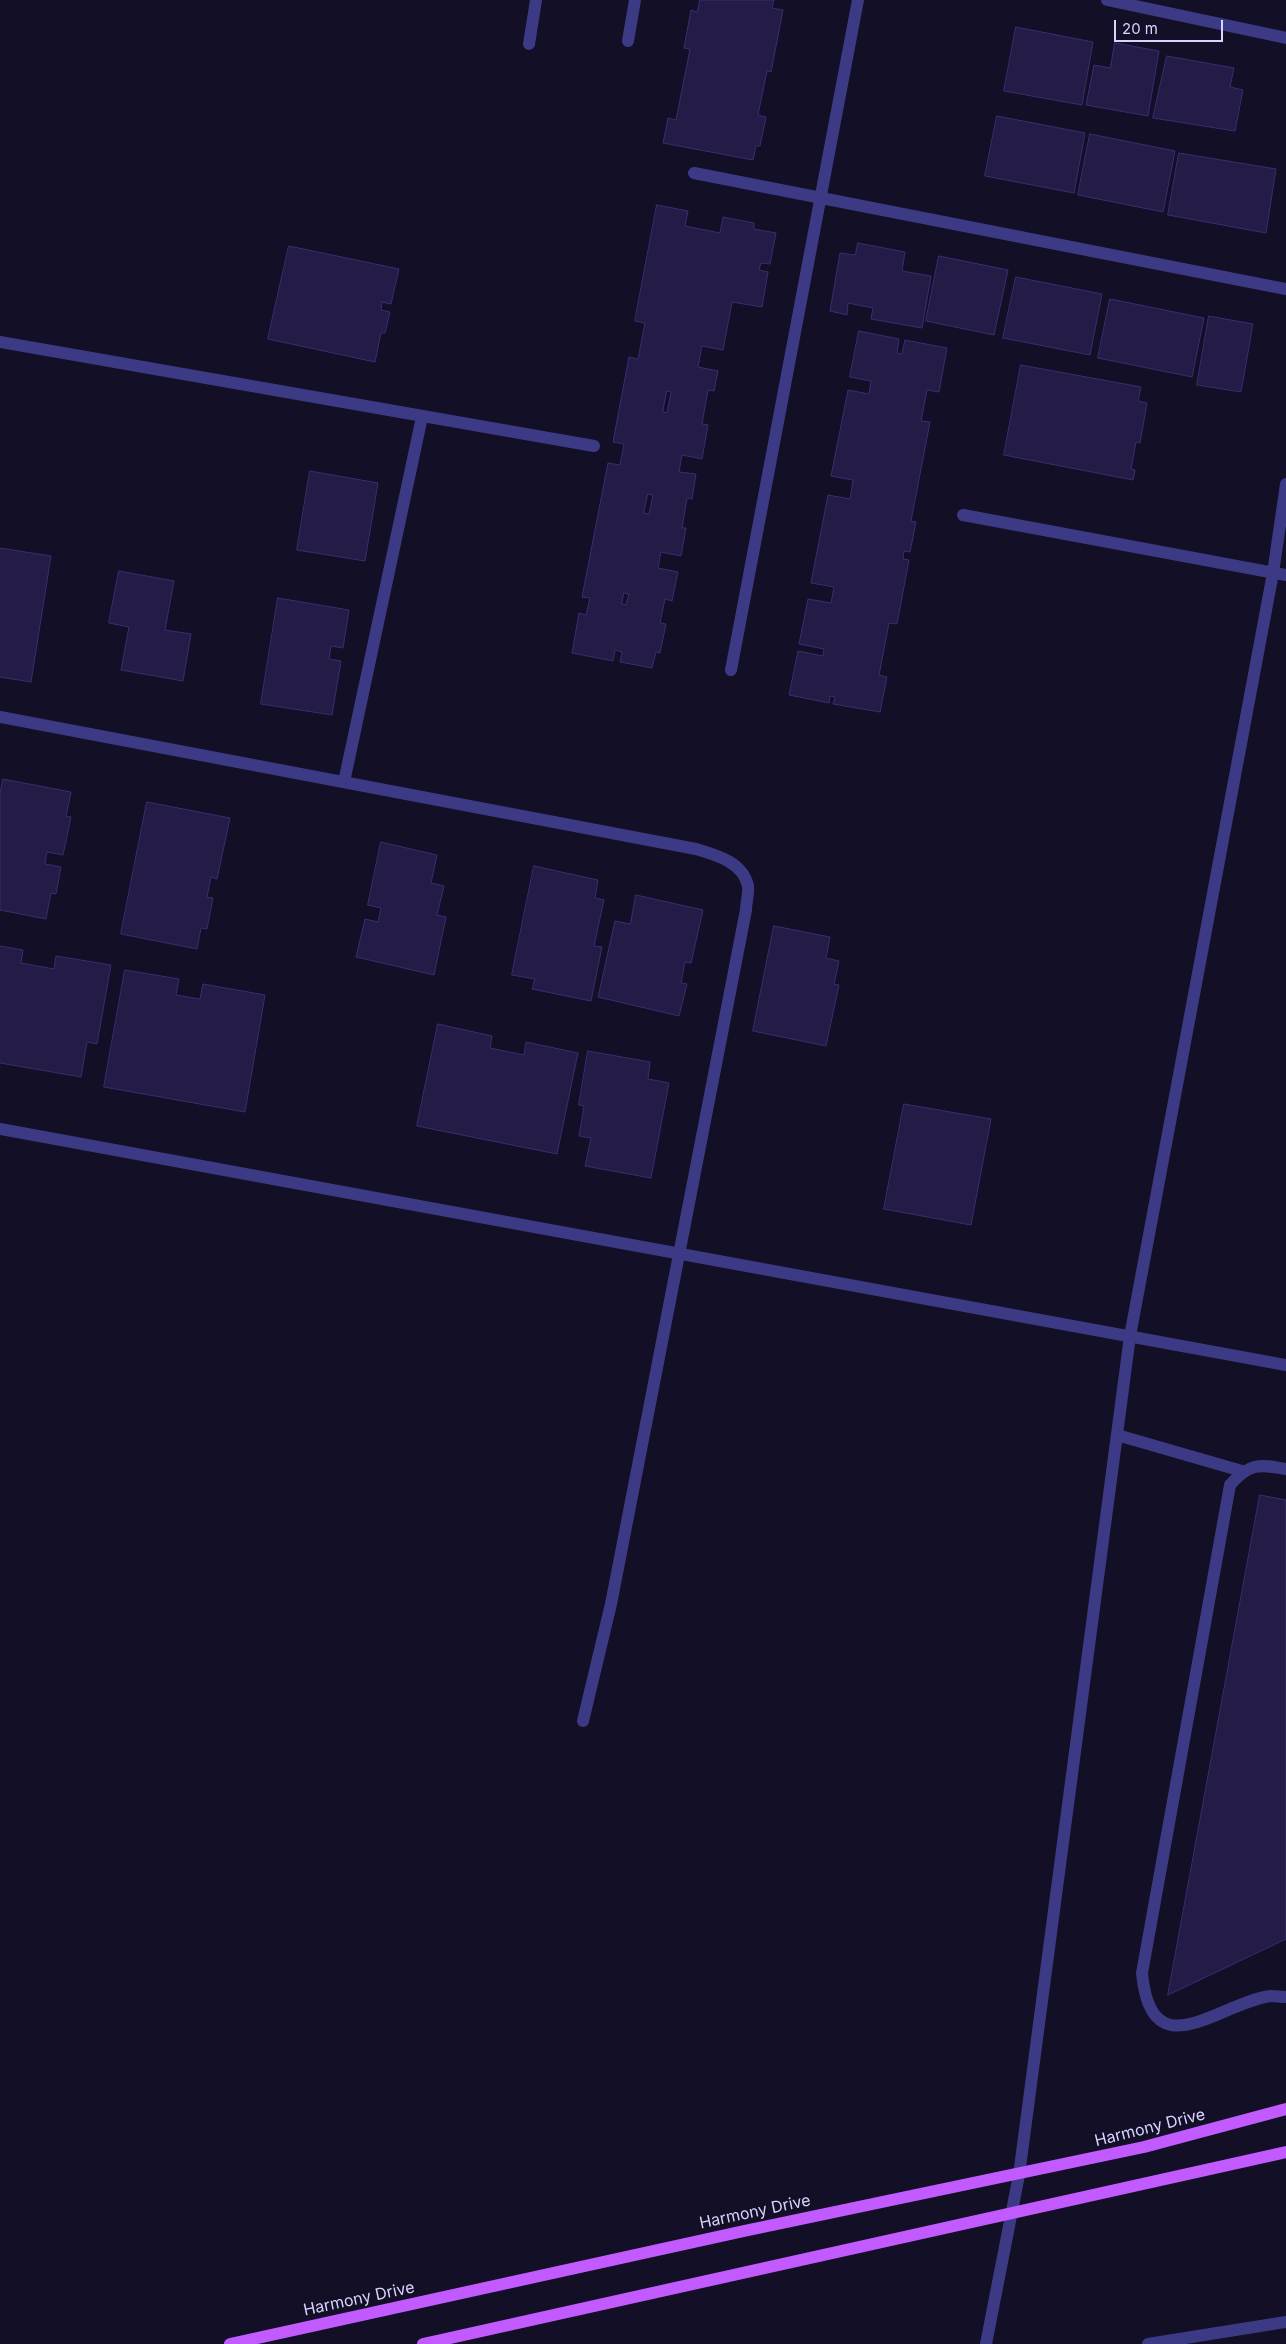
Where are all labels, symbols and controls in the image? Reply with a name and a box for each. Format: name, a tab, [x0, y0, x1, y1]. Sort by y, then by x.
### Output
scale bar	[1116, 10, 1225, 42]
text: 20 m	[1122, 19, 1158, 38]
street label: Harmony Drive	[1093, 2105, 1207, 2151]
street label: Harmony Drive	[698, 2191, 812, 2233]
street label: Harmony Drive	[302, 2278, 416, 2320]

